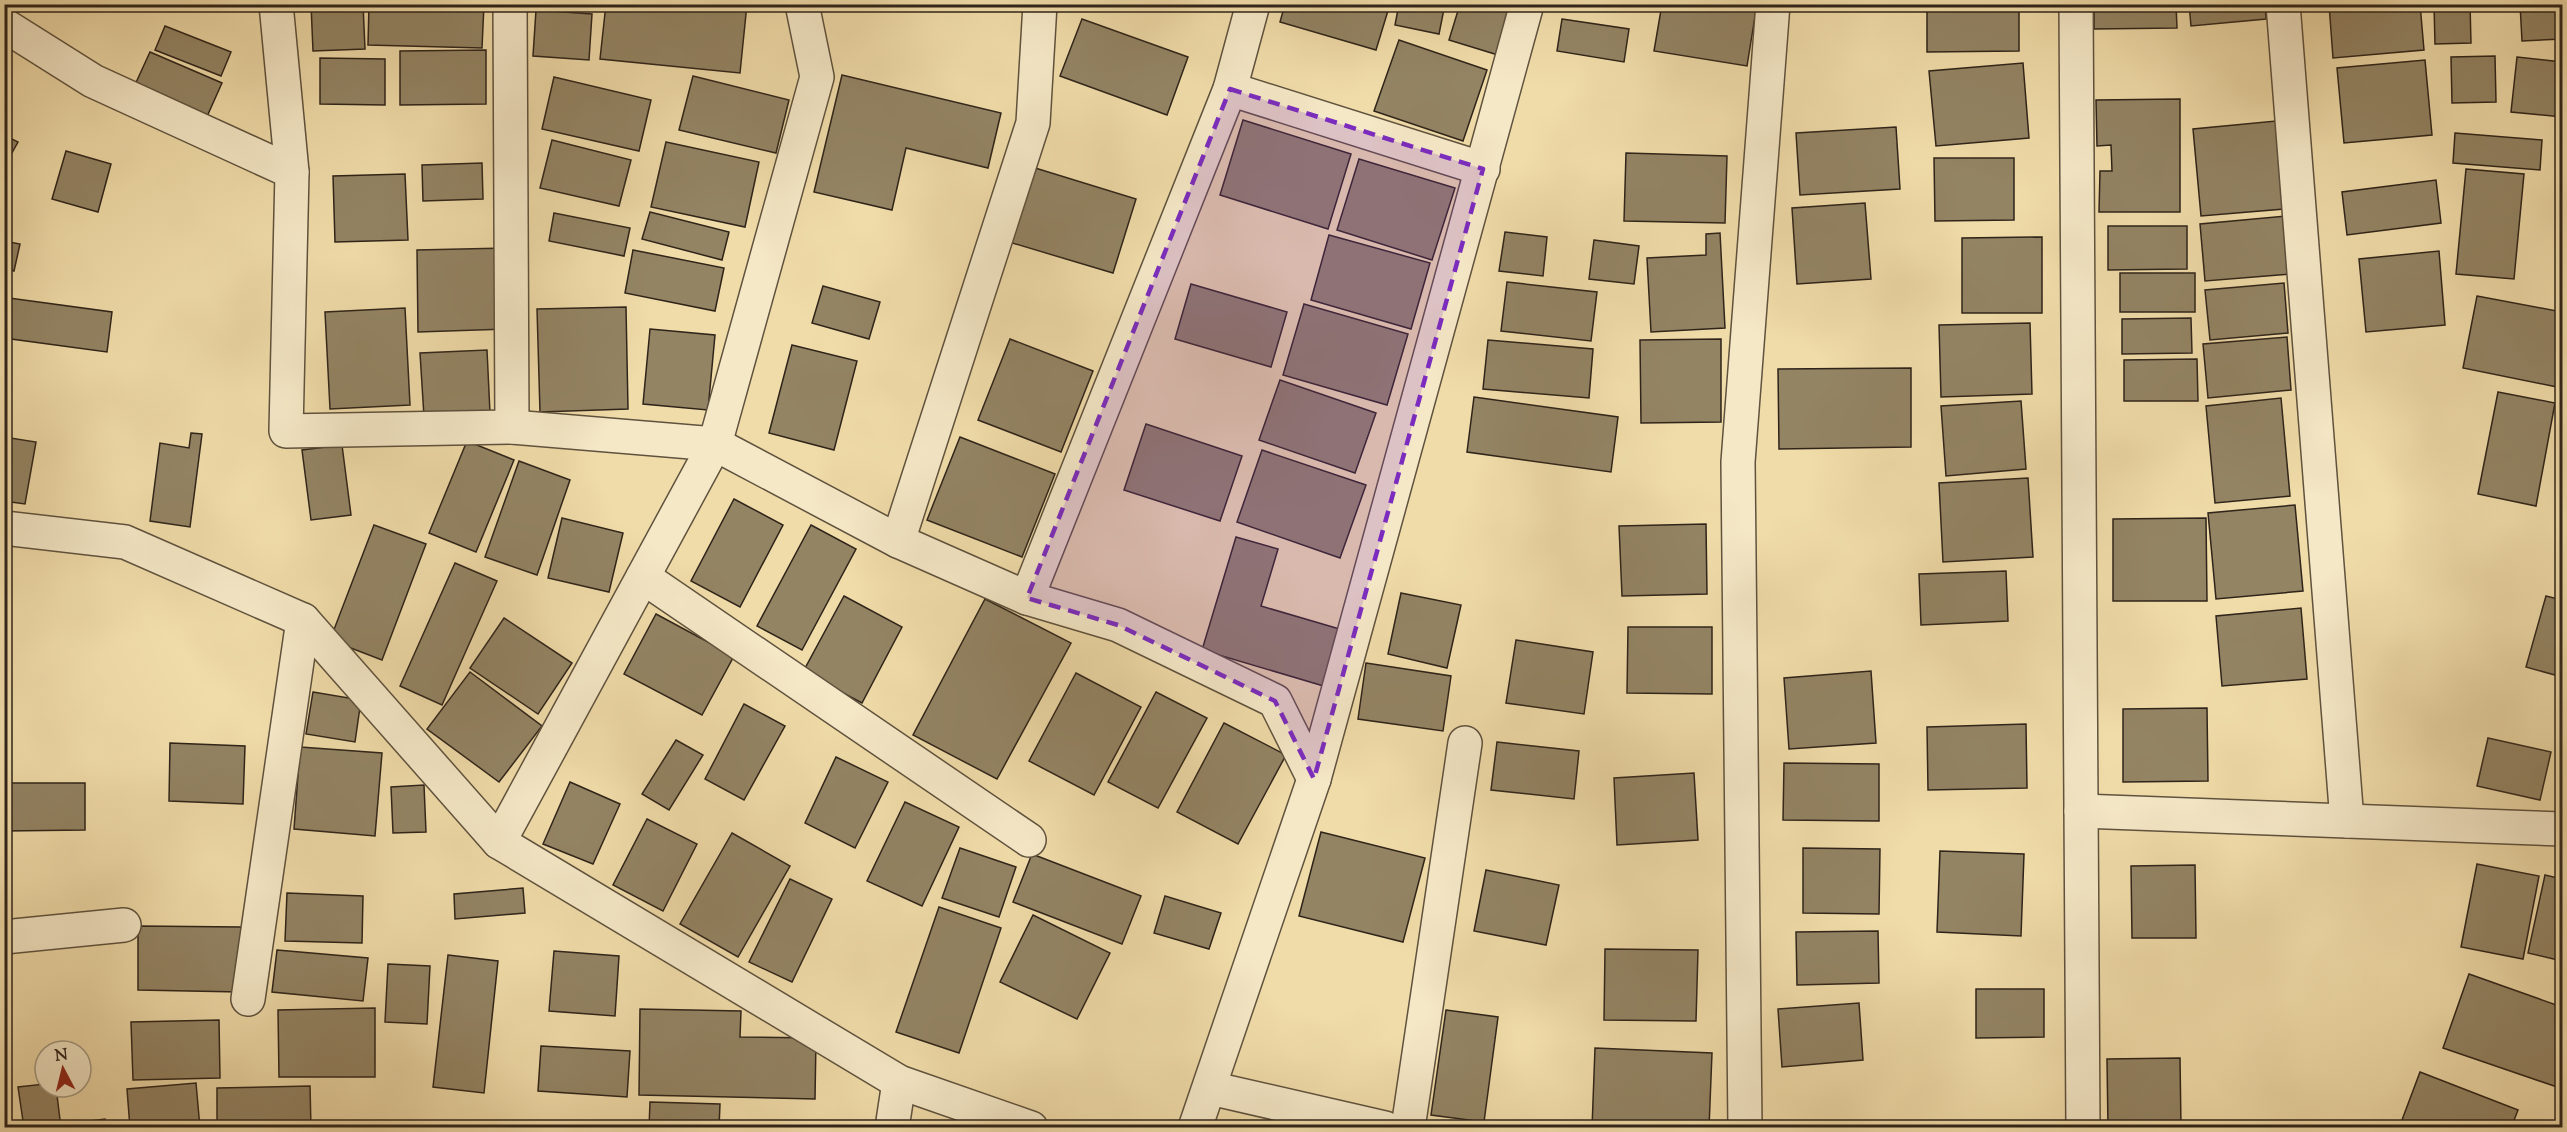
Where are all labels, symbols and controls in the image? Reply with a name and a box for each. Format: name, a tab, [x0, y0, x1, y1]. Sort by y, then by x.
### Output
north arrow	[33, 1039, 93, 1099]
text: N	[54, 1044, 69, 1069]

